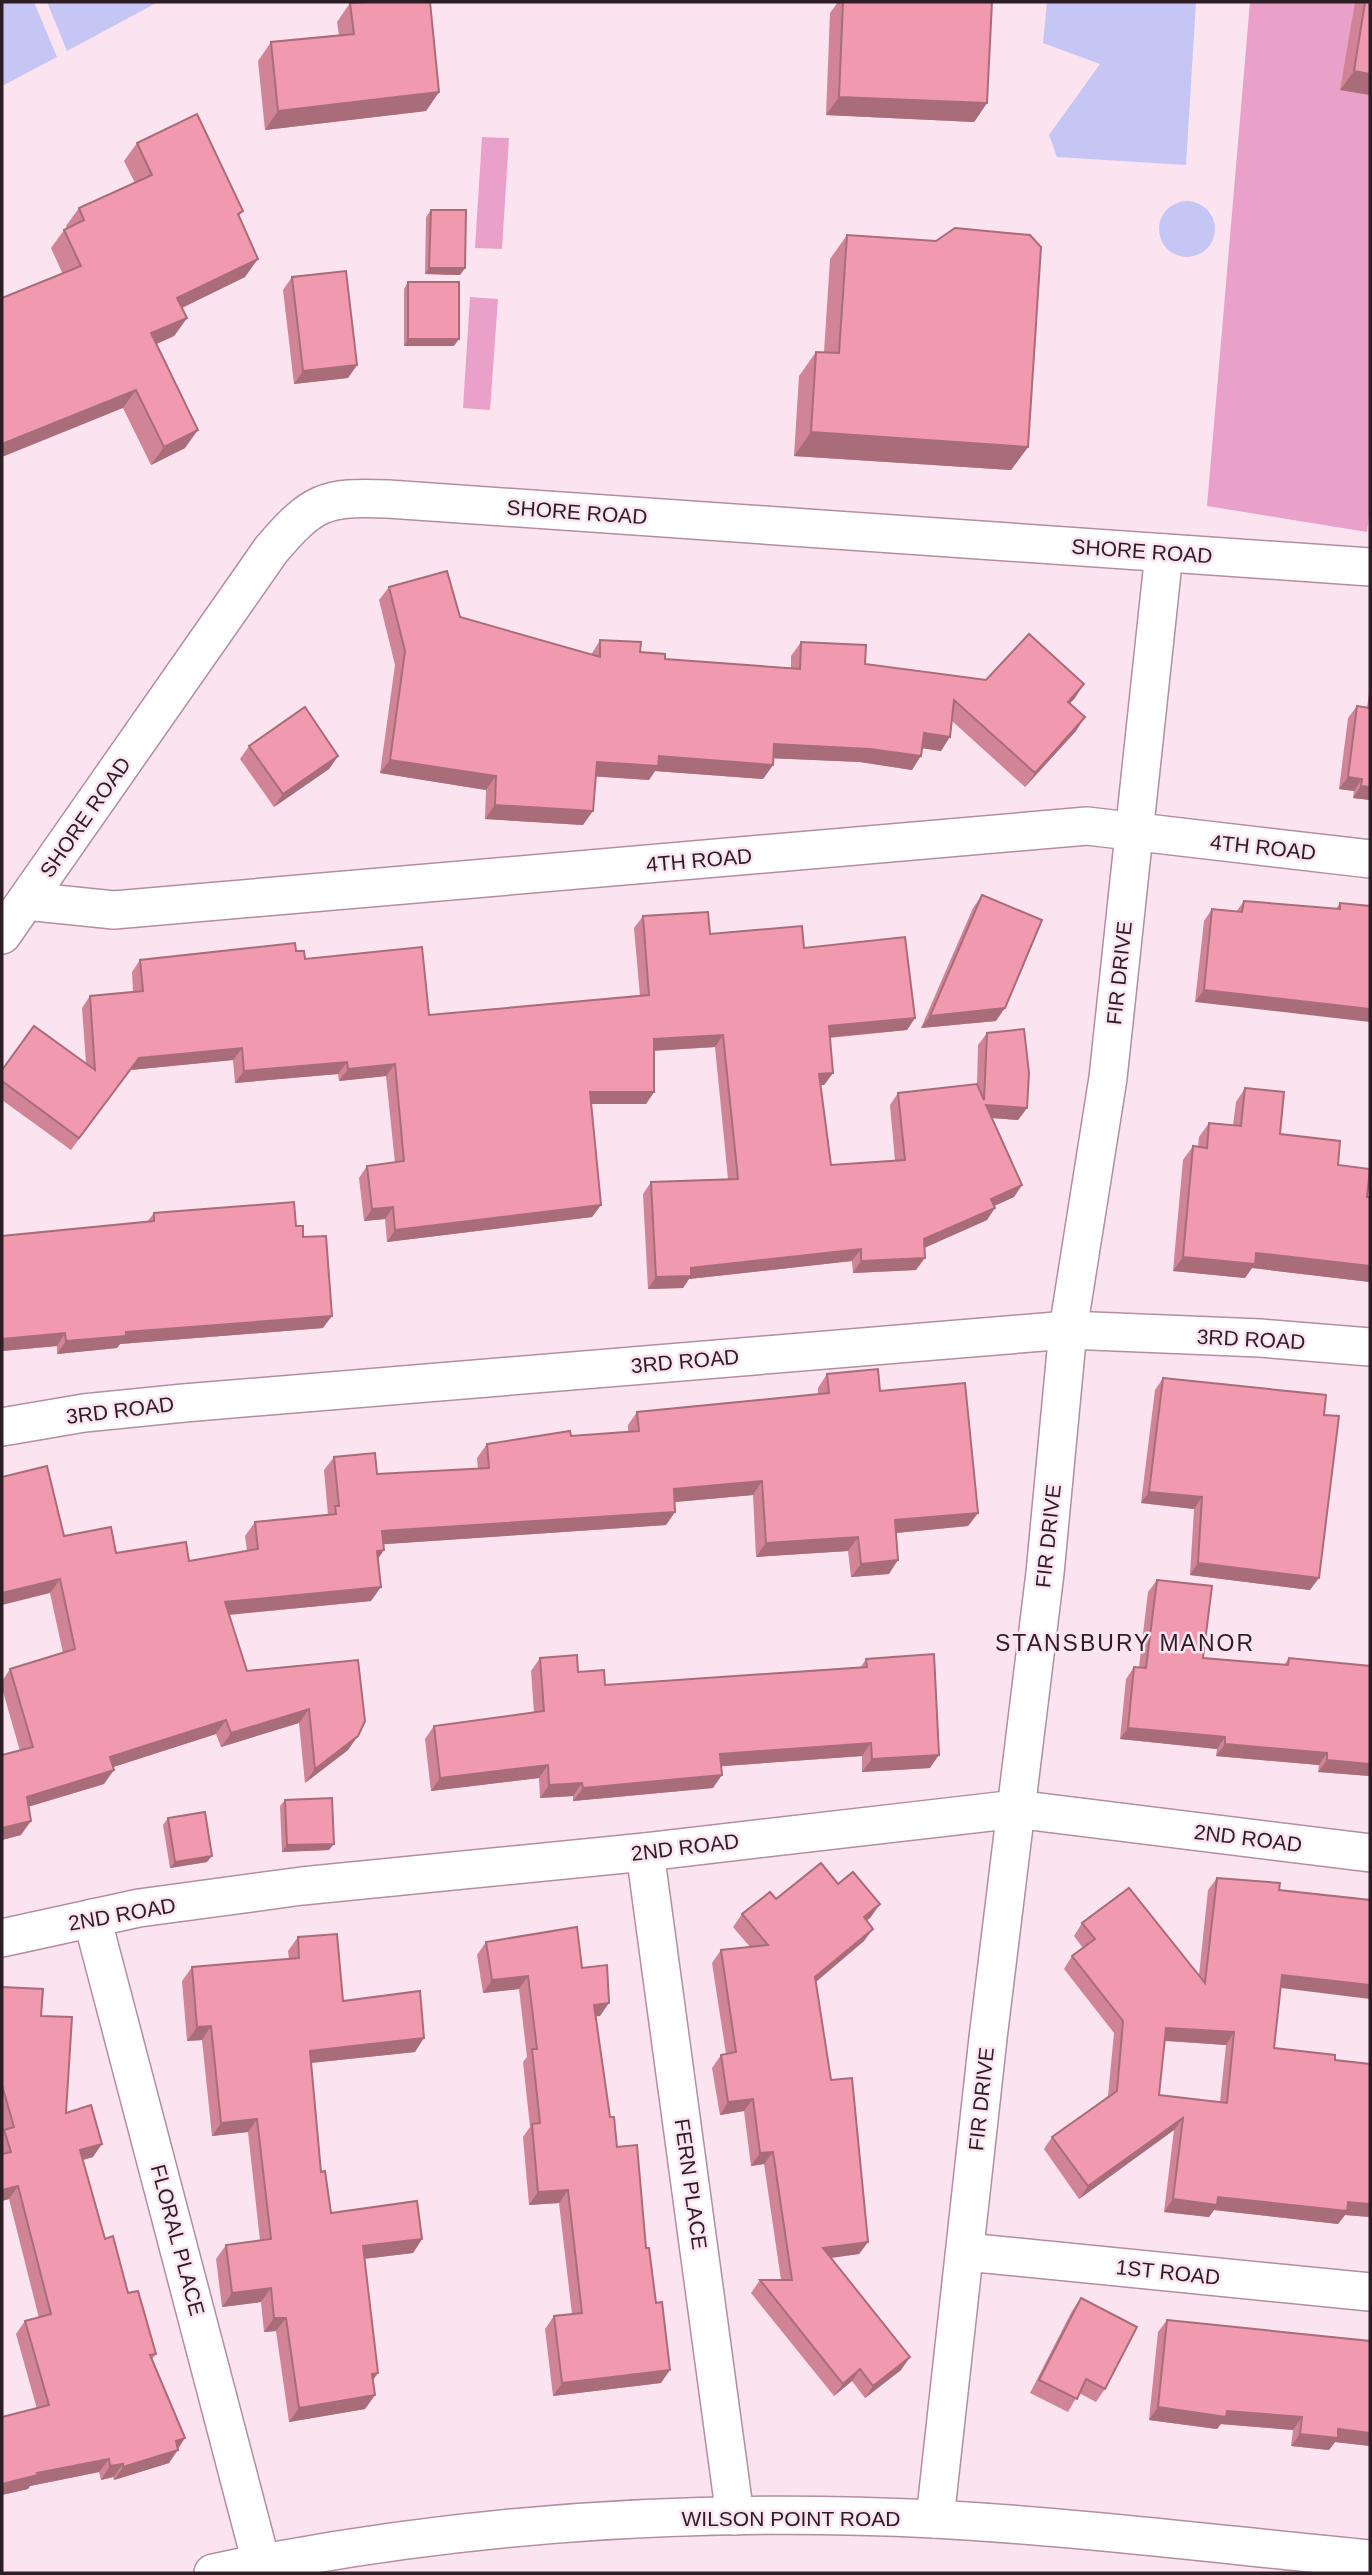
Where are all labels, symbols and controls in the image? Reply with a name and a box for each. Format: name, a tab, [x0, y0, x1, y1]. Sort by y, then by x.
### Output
street label: SHORE ROAD	[506, 496, 648, 528]
street label: SHORE ROAD	[1071, 535, 1213, 567]
street label: SHORE ROAD	[35, 753, 135, 881]
street label: 4TH ROAD	[1209, 830, 1317, 864]
street label: 4TH ROAD	[645, 844, 753, 876]
street label: FIR DRIVE	[1102, 920, 1136, 1026]
street label: 3RD ROAD	[1196, 1325, 1306, 1353]
street label: 3RD ROAD	[630, 1345, 740, 1377]
street label: 3RD ROAD	[65, 1392, 175, 1428]
street label: FIR DRIVE	[1031, 1483, 1065, 1589]
district label: STANSBURY MANOR	[995, 1630, 1255, 1656]
street label: 2ND ROAD	[1193, 1820, 1303, 1856]
street label: 2ND ROAD	[630, 1829, 740, 1865]
street label: 2ND ROAD	[67, 1893, 177, 1935]
street label: FIR DRIVE	[964, 2046, 998, 2152]
street label: FERN PLACE	[670, 2117, 712, 2251]
street label: FLORAL PLACE	[147, 2162, 209, 2318]
street label: 1ST ROAD	[1115, 2255, 1221, 2289]
street label: WILSON POINT ROAD	[682, 2507, 900, 2530]

